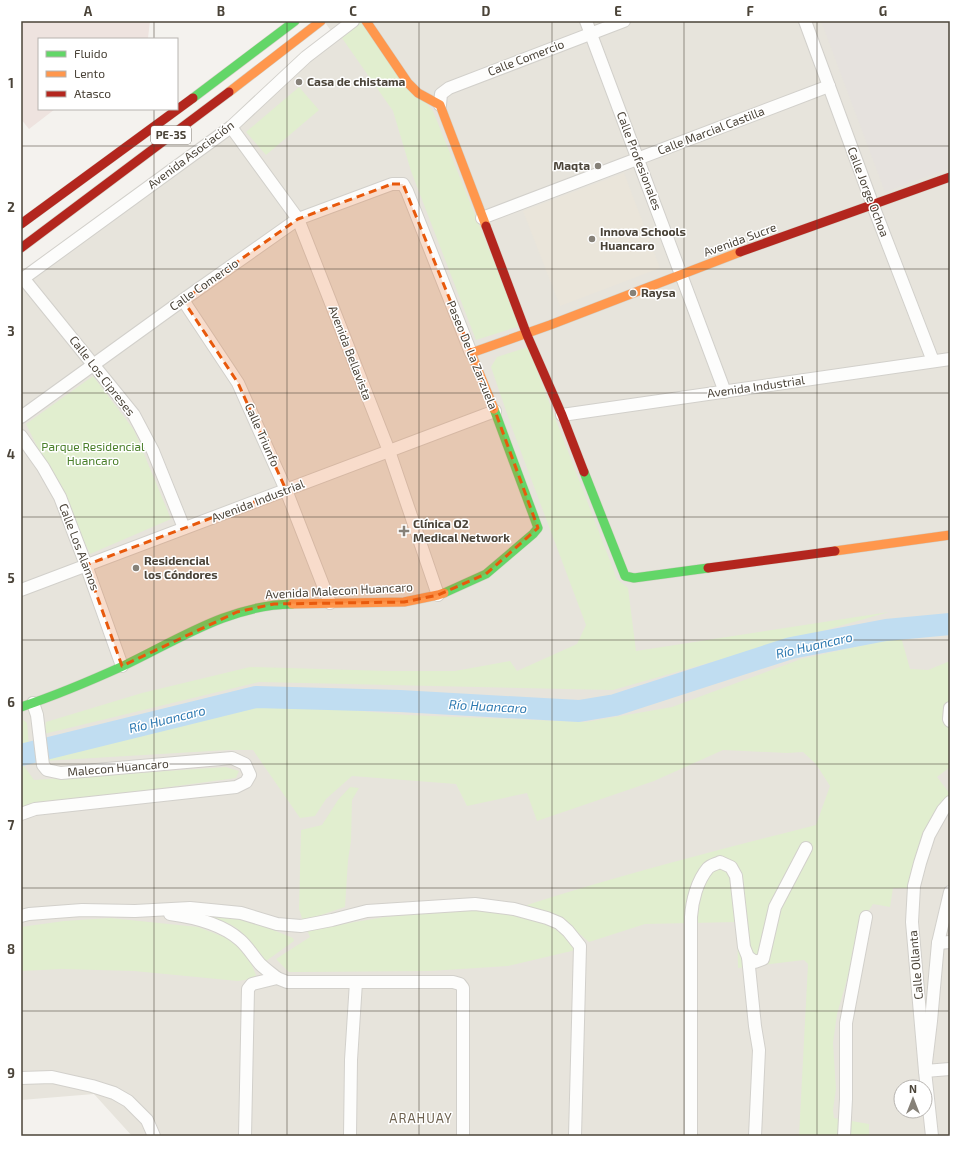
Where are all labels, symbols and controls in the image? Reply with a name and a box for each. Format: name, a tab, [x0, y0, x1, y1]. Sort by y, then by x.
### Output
text: A	[84, 3, 93, 19]
text: B	[217, 3, 225, 19]
text: C	[349, 3, 357, 19]
text: D	[482, 3, 491, 19]
text: E	[614, 3, 622, 19]
text: F	[746, 3, 754, 19]
text: G	[879, 3, 887, 19]
street label: Calle Comercio	[486, 36, 566, 78]
legend	[38, 38, 178, 110]
text: Fluido	[74, 46, 108, 60]
text: Lento	[74, 66, 105, 80]
place label: Casa de chistama	[307, 74, 406, 88]
text: 1	[8, 75, 14, 91]
marker: Casa de chistama	[294, 77, 304, 87]
text: Atasco	[74, 86, 111, 100]
street label: Calle Marcial Castilla	[655, 103, 766, 157]
street label: Calle Profesionales	[615, 109, 665, 212]
street label: Avenida Asociación	[145, 117, 236, 191]
road number: PE-3S	[151, 126, 191, 144]
street label: Calle Jorge Ochoa	[845, 145, 893, 239]
place label: Maqta	[553, 158, 590, 172]
marker: Maqta	[593, 161, 603, 171]
text: 2	[7, 199, 15, 215]
street label: Avenida Sucre	[701, 219, 778, 259]
place label: Innova Schools Huancaro	[600, 224, 686, 252]
marker: Innova Schools Huancaro	[587, 234, 597, 244]
street label: Calle Comercio	[166, 255, 241, 313]
place label: Raysa	[641, 285, 676, 300]
marker: Raysa	[628, 288, 638, 298]
street label: Paseo De La Zarzuela	[445, 298, 501, 411]
street label: Avenida Bellavista	[326, 303, 375, 402]
text: 3	[7, 323, 15, 339]
street label: Calle Los Cipreses	[67, 332, 138, 418]
street label: Avenida Industrial	[706, 372, 806, 400]
street label: Calle Triunfo	[243, 401, 283, 469]
park label: Parque Residencial Huancaro	[41, 439, 145, 467]
text: 4	[7, 446, 15, 462]
street label: Avenida Industrial	[209, 476, 307, 524]
street label: Calle Los Alamos	[57, 501, 103, 592]
place label: Clínica O2 Medical Network	[413, 516, 510, 544]
marker: Clínica O2 Medical Network	[398, 525, 410, 537]
place label: Residencial los Cóndores	[144, 553, 218, 581]
marker: Residencial los Cóndores	[131, 563, 141, 573]
text: 5	[7, 570, 15, 586]
street label: Avenida Malecon Huancaro	[265, 579, 413, 601]
water label: Río Huancaro	[774, 628, 854, 662]
text: 6	[7, 694, 15, 710]
water label: Río Huancaro	[448, 696, 528, 716]
water label: Río Huancaro	[127, 702, 207, 736]
street label: Malecon Huancaro	[67, 756, 169, 778]
text: 7	[8, 817, 15, 833]
street label: Calle Ollanta	[905, 930, 925, 1000]
text: 8	[7, 941, 15, 957]
text: 9	[7, 1065, 15, 1081]
north arrow	[893, 1079, 933, 1119]
text: N	[909, 1082, 917, 1095]
district label: ARAHUAY	[389, 1110, 453, 1126]

